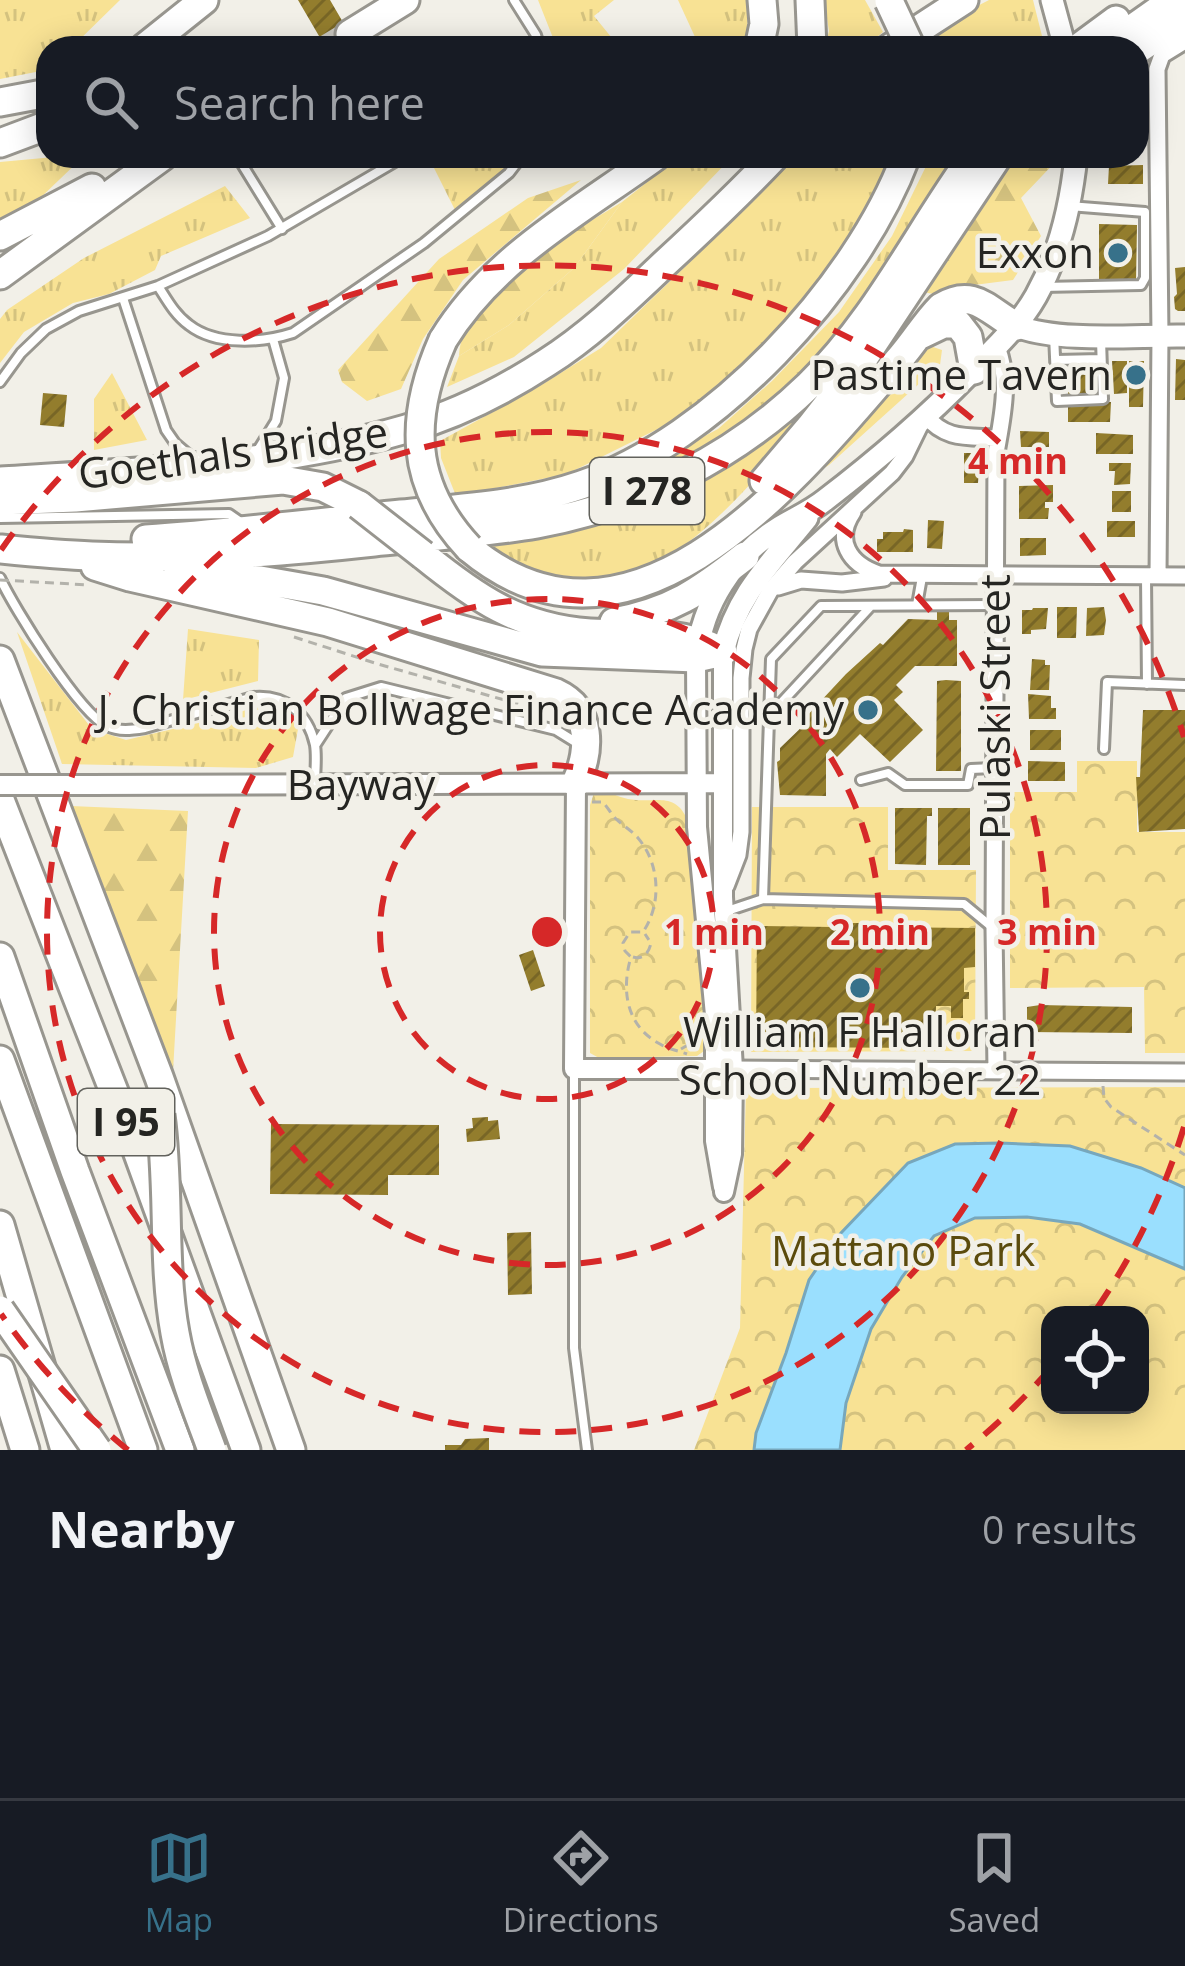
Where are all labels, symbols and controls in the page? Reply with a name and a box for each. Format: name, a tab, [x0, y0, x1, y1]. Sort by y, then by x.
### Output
search box	[36, 36, 1149, 168]
icon: search	[78, 69, 144, 135]
text: Search here	[174, 72, 425, 133]
place label: Exxon	[976, 223, 1094, 280]
marker: Exxon	[1105, 240, 1131, 266]
place label: Pastime Tavern	[810, 345, 1112, 402]
marker: Pastime Tavern	[1123, 362, 1149, 388]
street label: Goethals Bridge	[74, 402, 391, 501]
text: 4 min	[968, 436, 1068, 485]
road number: I 278	[590, 458, 704, 524]
street label: Pulaski Street	[965, 574, 1022, 840]
place label: J. Christian Bollwage Finance Academy	[93, 680, 845, 737]
marker: J. Christian Bollwage Finance Academy	[855, 697, 881, 723]
street label: Bayway	[287, 755, 436, 812]
text: 1 min	[664, 907, 764, 956]
text: 2 min	[830, 907, 930, 956]
text: 3 min	[997, 907, 1097, 956]
centre of rings	[526, 911, 568, 953]
marker: William F Halloran School Number 22	[847, 975, 873, 1001]
place label: William F Halloran School Number 22	[679, 1002, 1041, 1107]
road number: I 95	[78, 1089, 174, 1155]
park label: Mattano Park	[771, 1221, 1035, 1278]
map controls	[1041, 1306, 1149, 1414]
button: locate	[1041, 1306, 1149, 1414]
text: Nearby	[48, 1493, 235, 1563]
text: 0 results	[982, 1502, 1137, 1555]
tab: Map	[145, 1825, 213, 1942]
tab: Directions	[503, 1825, 659, 1942]
tab: Saved	[948, 1825, 1040, 1942]

